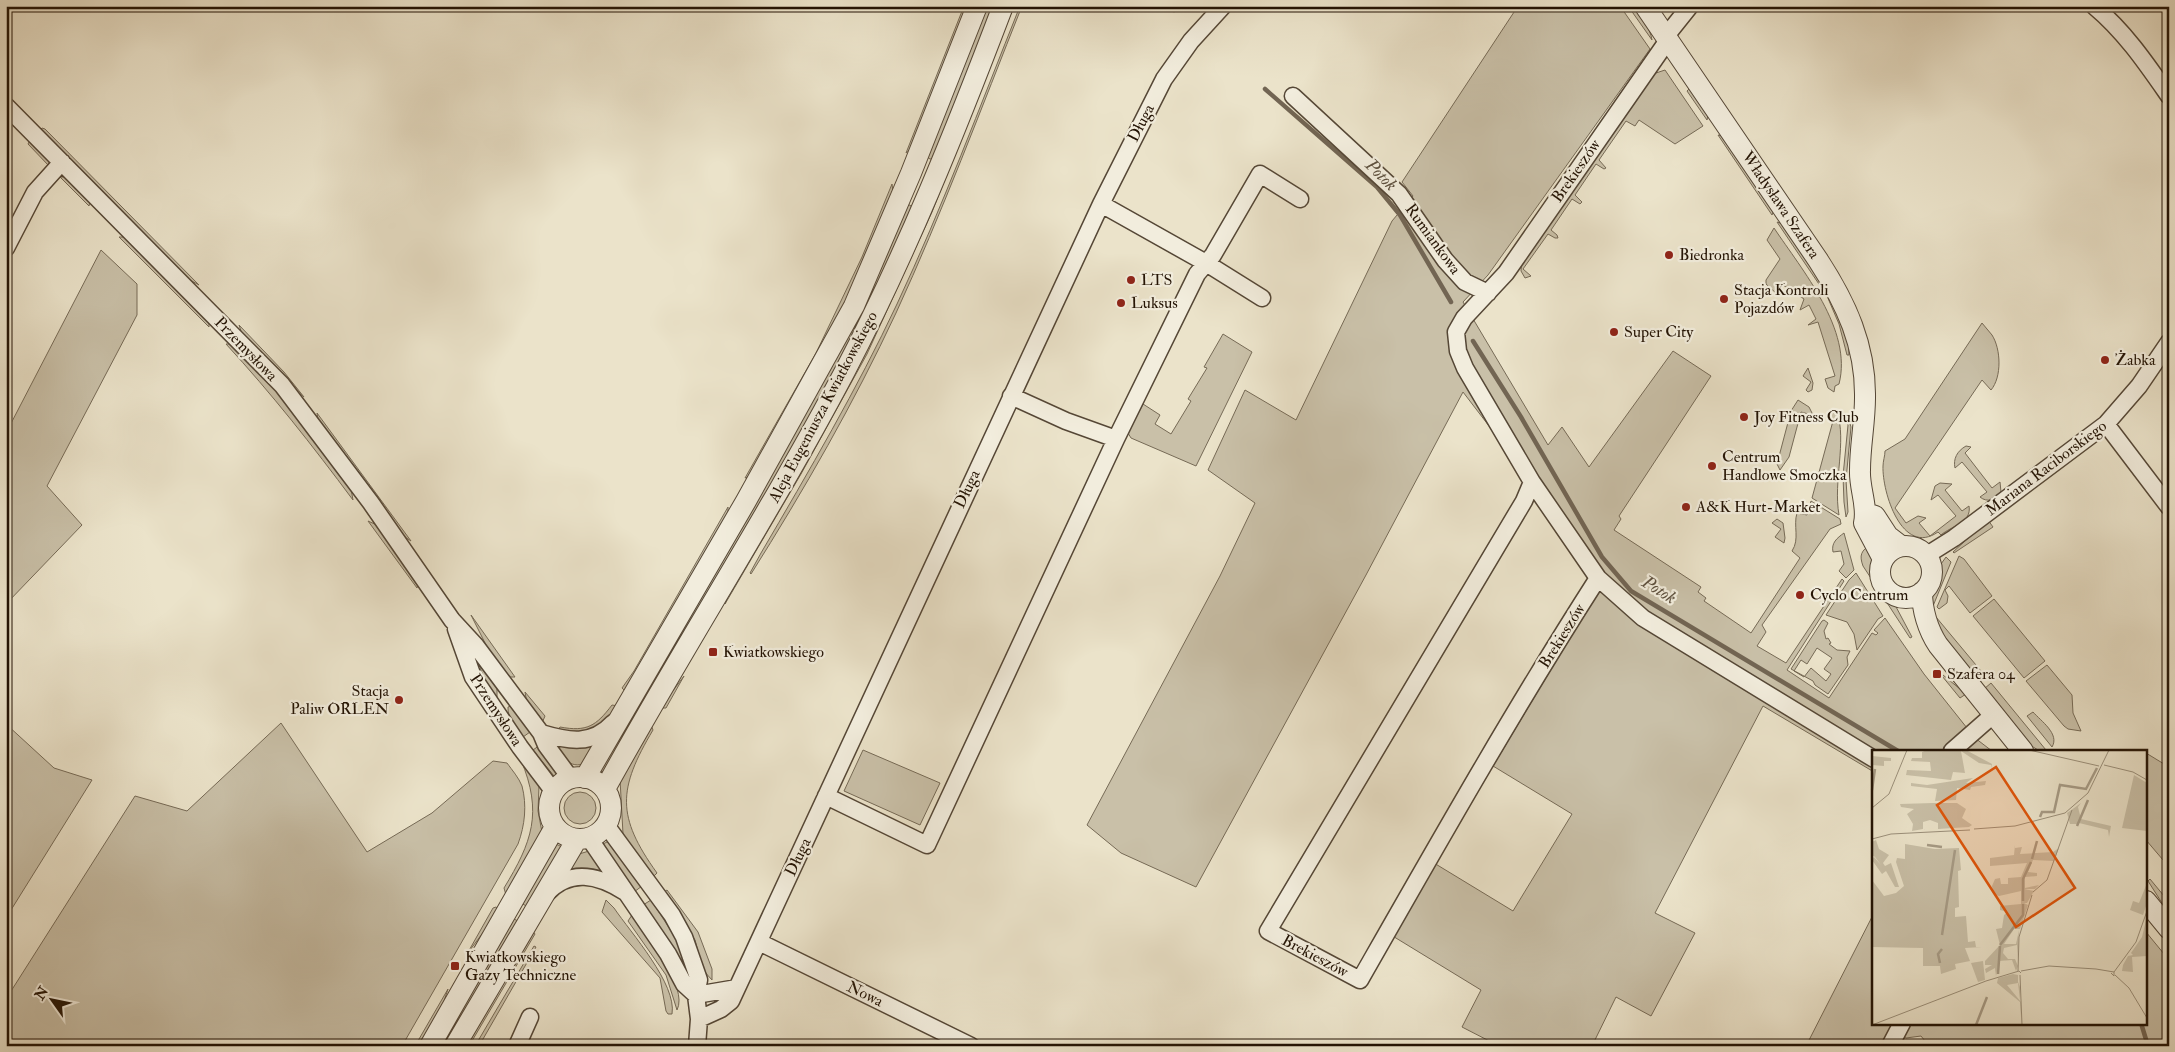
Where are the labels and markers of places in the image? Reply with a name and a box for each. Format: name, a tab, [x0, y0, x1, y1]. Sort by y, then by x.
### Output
place label: Biedronka	[1679, 245, 1745, 265]
marker: Biedronka	[1663, 249, 1675, 261]
place label: LTS	[1141, 270, 1172, 290]
marker: LTS	[1125, 274, 1137, 286]
place label: Stacja Kontroli Pojazdów	[1734, 280, 1829, 318]
place label: Luksus	[1131, 293, 1178, 313]
marker: Stacja Kontroli Pojazdów	[1718, 293, 1730, 305]
marker: Luksus	[1115, 297, 1127, 309]
place label: Super City	[1624, 322, 1694, 343]
marker: Super City	[1608, 326, 1620, 338]
place label: Żabka	[2115, 349, 2156, 370]
marker: Żabka	[2099, 354, 2111, 366]
place label: Joy Fitness Club	[1753, 407, 1859, 428]
marker: Joy Fitness Club	[1738, 411, 1750, 423]
place label: Centrum Handlowe Smoczka	[1722, 447, 1847, 485]
marker: Centrum Handlowe Smoczka	[1706, 460, 1718, 472]
place label: A&K Hurt-Market	[1695, 497, 1820, 517]
marker: A&K Hurt-Market	[1680, 501, 1692, 513]
place label: Cyclo Centrum	[1810, 585, 1909, 605]
marker: Cyclo Centrum	[1794, 589, 1806, 601]
place label: Kwiatkowskiego	[723, 642, 824, 662]
marker: Kwiatkowskiego	[707, 646, 719, 658]
place label: Szafera 04	[1947, 664, 2016, 684]
marker: Szafera 04	[1931, 668, 1943, 680]
place label: Stacja Paliw ORLEN	[290, 681, 390, 719]
marker: Stacja Paliw ORLEN	[393, 694, 405, 706]
place label: Kwiatkowskiego Gazy Techniczne	[465, 947, 576, 985]
marker: Kwiatkowskiego Gazy Techniczne	[449, 960, 461, 972]

